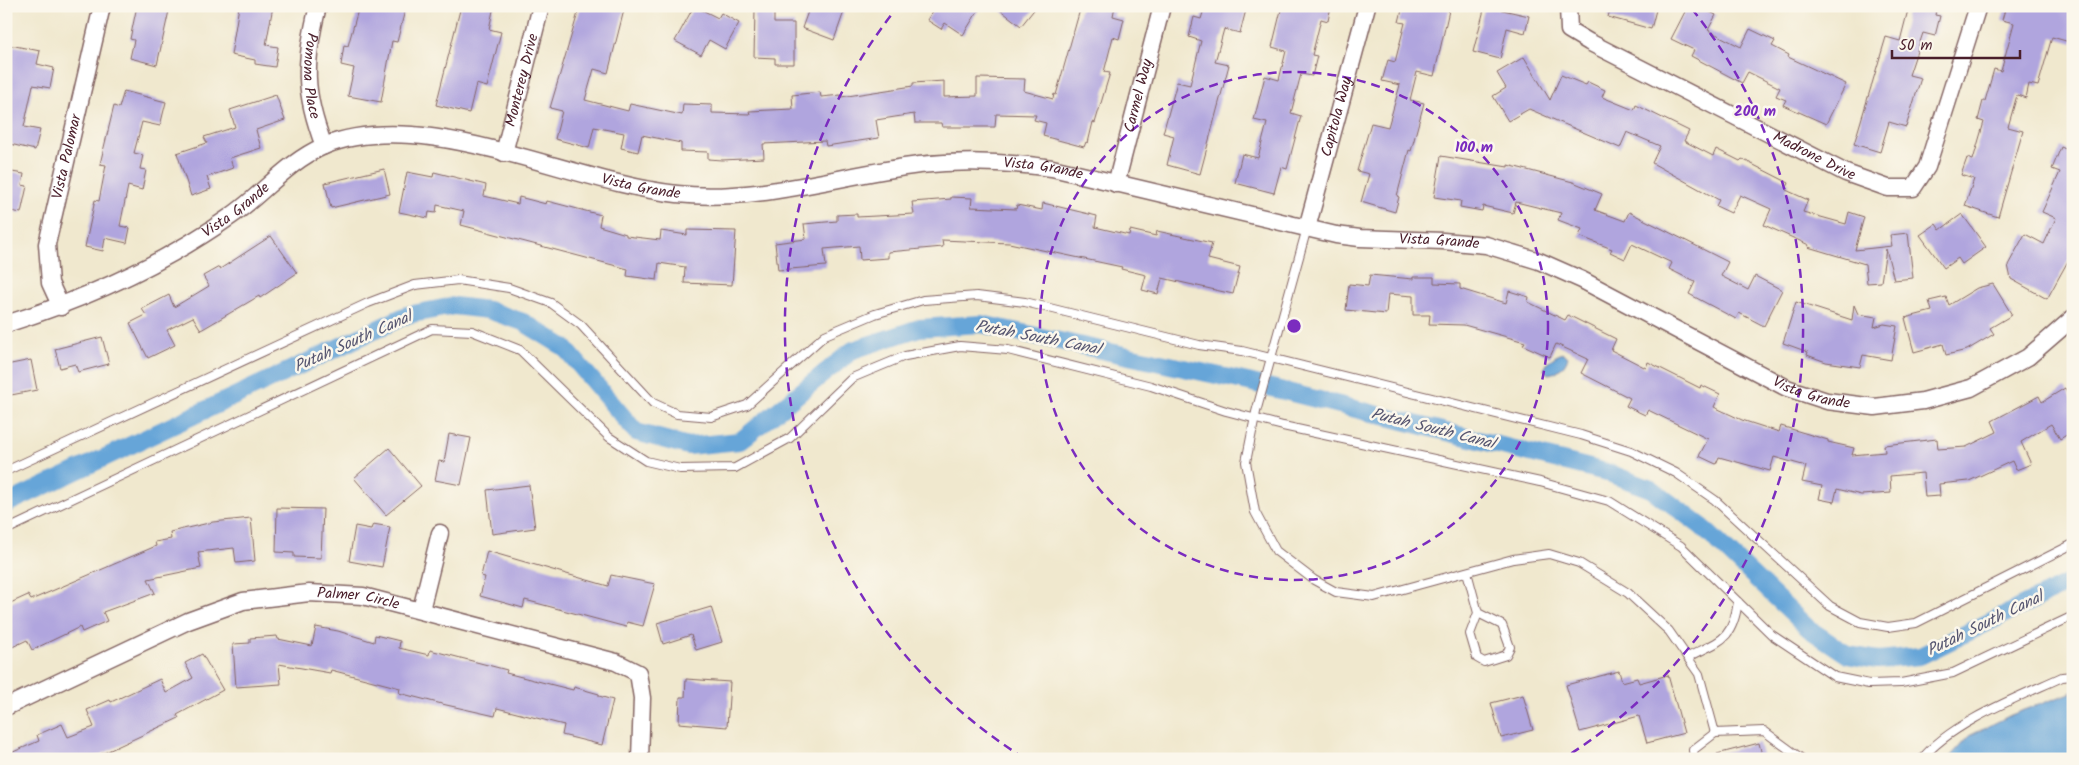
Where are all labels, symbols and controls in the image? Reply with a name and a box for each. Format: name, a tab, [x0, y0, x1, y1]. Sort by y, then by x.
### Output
scale bar	[1892, 28, 2019, 60]
street label: Pomona Place	[296, 31, 326, 122]
street label: Monterey Drive	[499, 31, 546, 129]
text: 50 m	[1899, 34, 1933, 58]
street label: Carmel Way	[1118, 56, 1160, 135]
street label: Capitola Way	[1315, 73, 1360, 160]
text: 200 m	[1734, 100, 1776, 124]
street label: Vista Palomar	[46, 111, 89, 202]
street label: Madrone Drive	[1768, 126, 1859, 188]
text: 100 m	[1455, 136, 1493, 160]
street label: Vista Grande	[1003, 151, 1086, 187]
street label: Vista Grande	[599, 167, 682, 206]
street label: Vista Grande	[197, 177, 276, 244]
street label: Vista Grande	[1399, 227, 1481, 256]
water label: Putah South Canal	[290, 304, 419, 379]
water label: Putah South Canal	[973, 314, 1106, 363]
centre of rings	[1285, 317, 1303, 335]
street label: Vista Grande	[1768, 370, 1852, 416]
water label: Putah South Canal	[1368, 402, 1500, 457]
street label: Palmer Circle	[316, 581, 402, 617]
water label: Putah South Canal	[1923, 584, 2050, 663]

